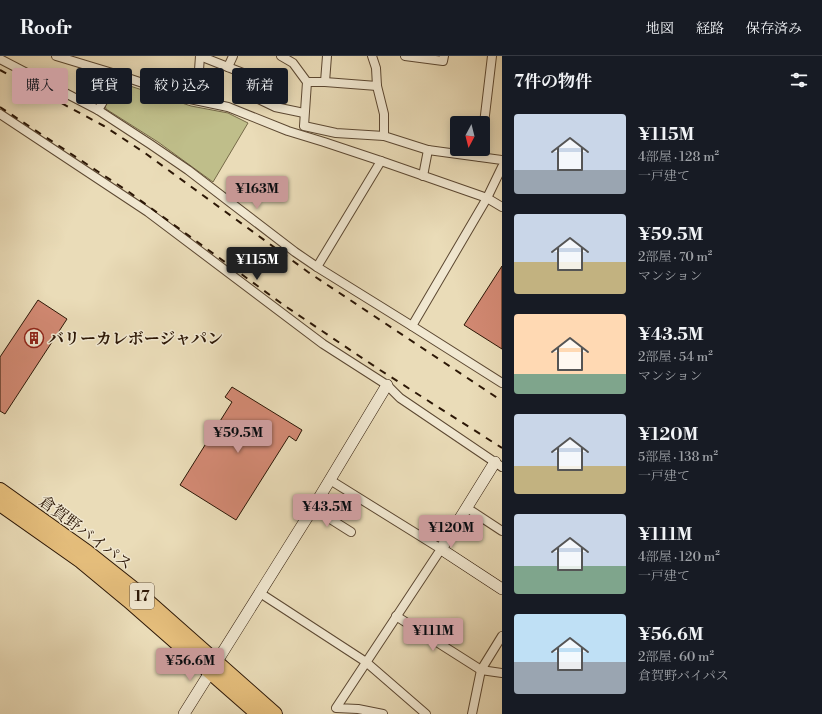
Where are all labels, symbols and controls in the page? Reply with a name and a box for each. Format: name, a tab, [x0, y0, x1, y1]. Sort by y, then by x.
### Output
text: Roofr	[20, 16, 72, 40]
text: 地図	[646, 20, 674, 38]
text: 経路	[696, 20, 724, 38]
text: 保存済み	[746, 20, 802, 38]
chip: 購入	[12, 68, 68, 104]
chip: 賃貸	[76, 68, 132, 104]
chip: 絞り込み	[140, 68, 224, 104]
chip: 新着	[232, 68, 288, 104]
icon: filters	[788, 69, 810, 91]
text: 7件の物件	[514, 71, 592, 93]
north arrow	[450, 116, 490, 156]
map controls	[450, 116, 490, 156]
text: ¥115M	[638, 124, 694, 146]
icon: home	[546, 130, 594, 178]
text: 4部屋 · 128 m²	[638, 149, 719, 165]
text: 一戸建て	[638, 168, 690, 184]
pin: ¥163M	[229, 176, 285, 210]
text: ¥163M	[235, 181, 279, 197]
text: ¥59.5M	[638, 224, 703, 246]
icon: home	[546, 230, 594, 278]
pin: ¥115M	[229, 247, 285, 281]
text: 2部屋 · 70 m²	[638, 249, 712, 265]
text: ¥115M	[236, 252, 278, 268]
text: マンション	[638, 268, 702, 284]
text: ¥43.5M	[638, 324, 704, 346]
building icon: バリーカレボージャパン	[23, 327, 45, 349]
place label: バリーカレボージャパン	[48, 329, 223, 349]
icon: home	[546, 330, 594, 378]
text: 2部屋 · 54 m²	[638, 349, 713, 365]
text: マンション	[638, 368, 702, 384]
pin: ¥59.5M	[205, 420, 271, 454]
text: ¥120M	[638, 424, 698, 446]
text: ¥59.5M	[213, 425, 263, 441]
icon: home	[546, 430, 594, 478]
text: 5部屋 · 138 m²	[638, 449, 718, 465]
text: 一戸建て	[638, 468, 690, 484]
street label: 倉賀野バイパス	[35, 491, 136, 574]
pin: ¥43.5M	[294, 494, 360, 528]
text: ¥43.5M	[302, 499, 352, 515]
pin: ¥120M	[423, 515, 479, 549]
text: ¥120M	[428, 520, 474, 536]
text: ¥111M	[638, 524, 692, 546]
icon: home	[546, 530, 594, 578]
text: 4部屋 · 120 m²	[638, 549, 720, 565]
text: 一戸建て	[638, 568, 690, 584]
road number: 17	[130, 583, 154, 609]
pin: ¥111M	[405, 618, 461, 652]
text: ¥111M	[412, 623, 454, 639]
text: ¥56.6M	[638, 624, 703, 646]
icon: home	[546, 630, 594, 678]
pin: ¥56.6M	[157, 648, 223, 682]
text: 2部屋 · 60 m²	[638, 649, 714, 665]
text: ¥56.6M	[165, 653, 215, 669]
text: 倉賀野バイパス	[638, 668, 729, 684]

